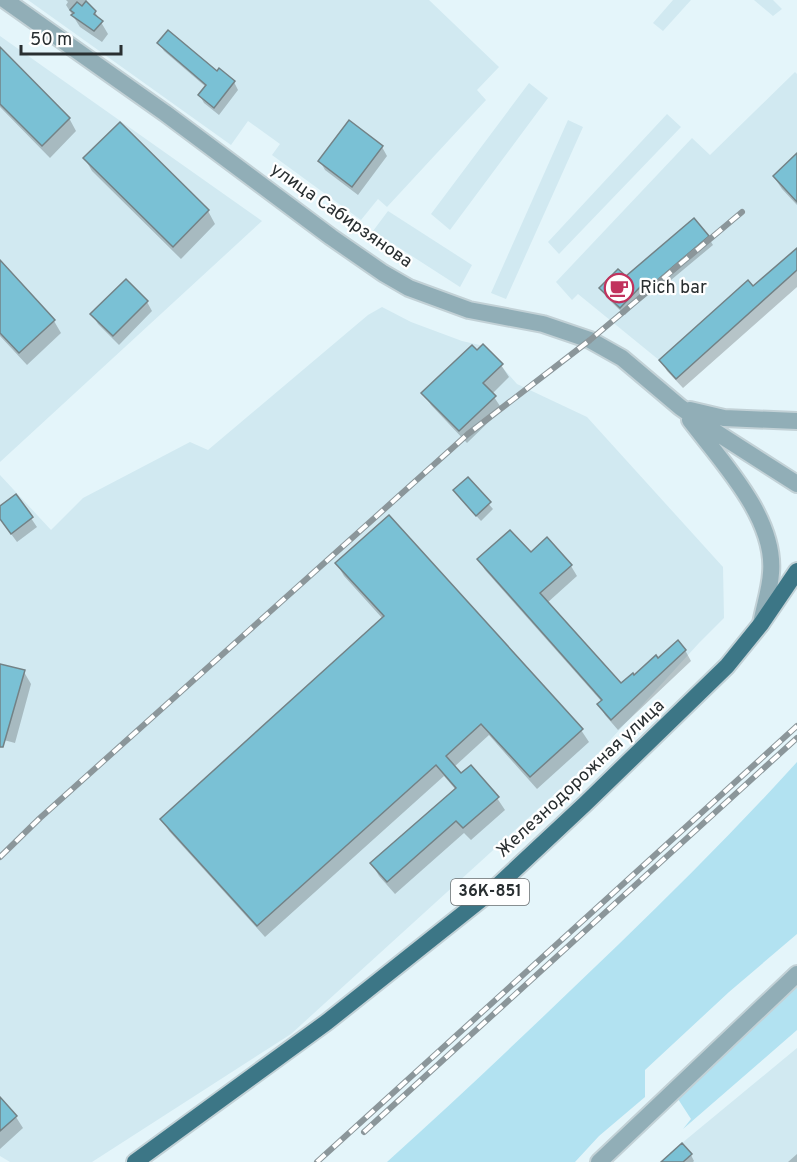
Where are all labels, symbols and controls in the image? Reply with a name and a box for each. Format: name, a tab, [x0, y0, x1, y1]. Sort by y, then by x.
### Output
scale bar	[21, 18, 122, 56]
text: 50 m	[30, 29, 72, 52]
street label: улица Сабирзянова	[265, 158, 417, 274]
cafe icon: Rich bar	[603, 272, 635, 304]
place label: Rich bar	[640, 277, 707, 300]
street label: Железнодорожная улица	[492, 695, 670, 863]
road number: 36К-851	[451, 879, 529, 905]

